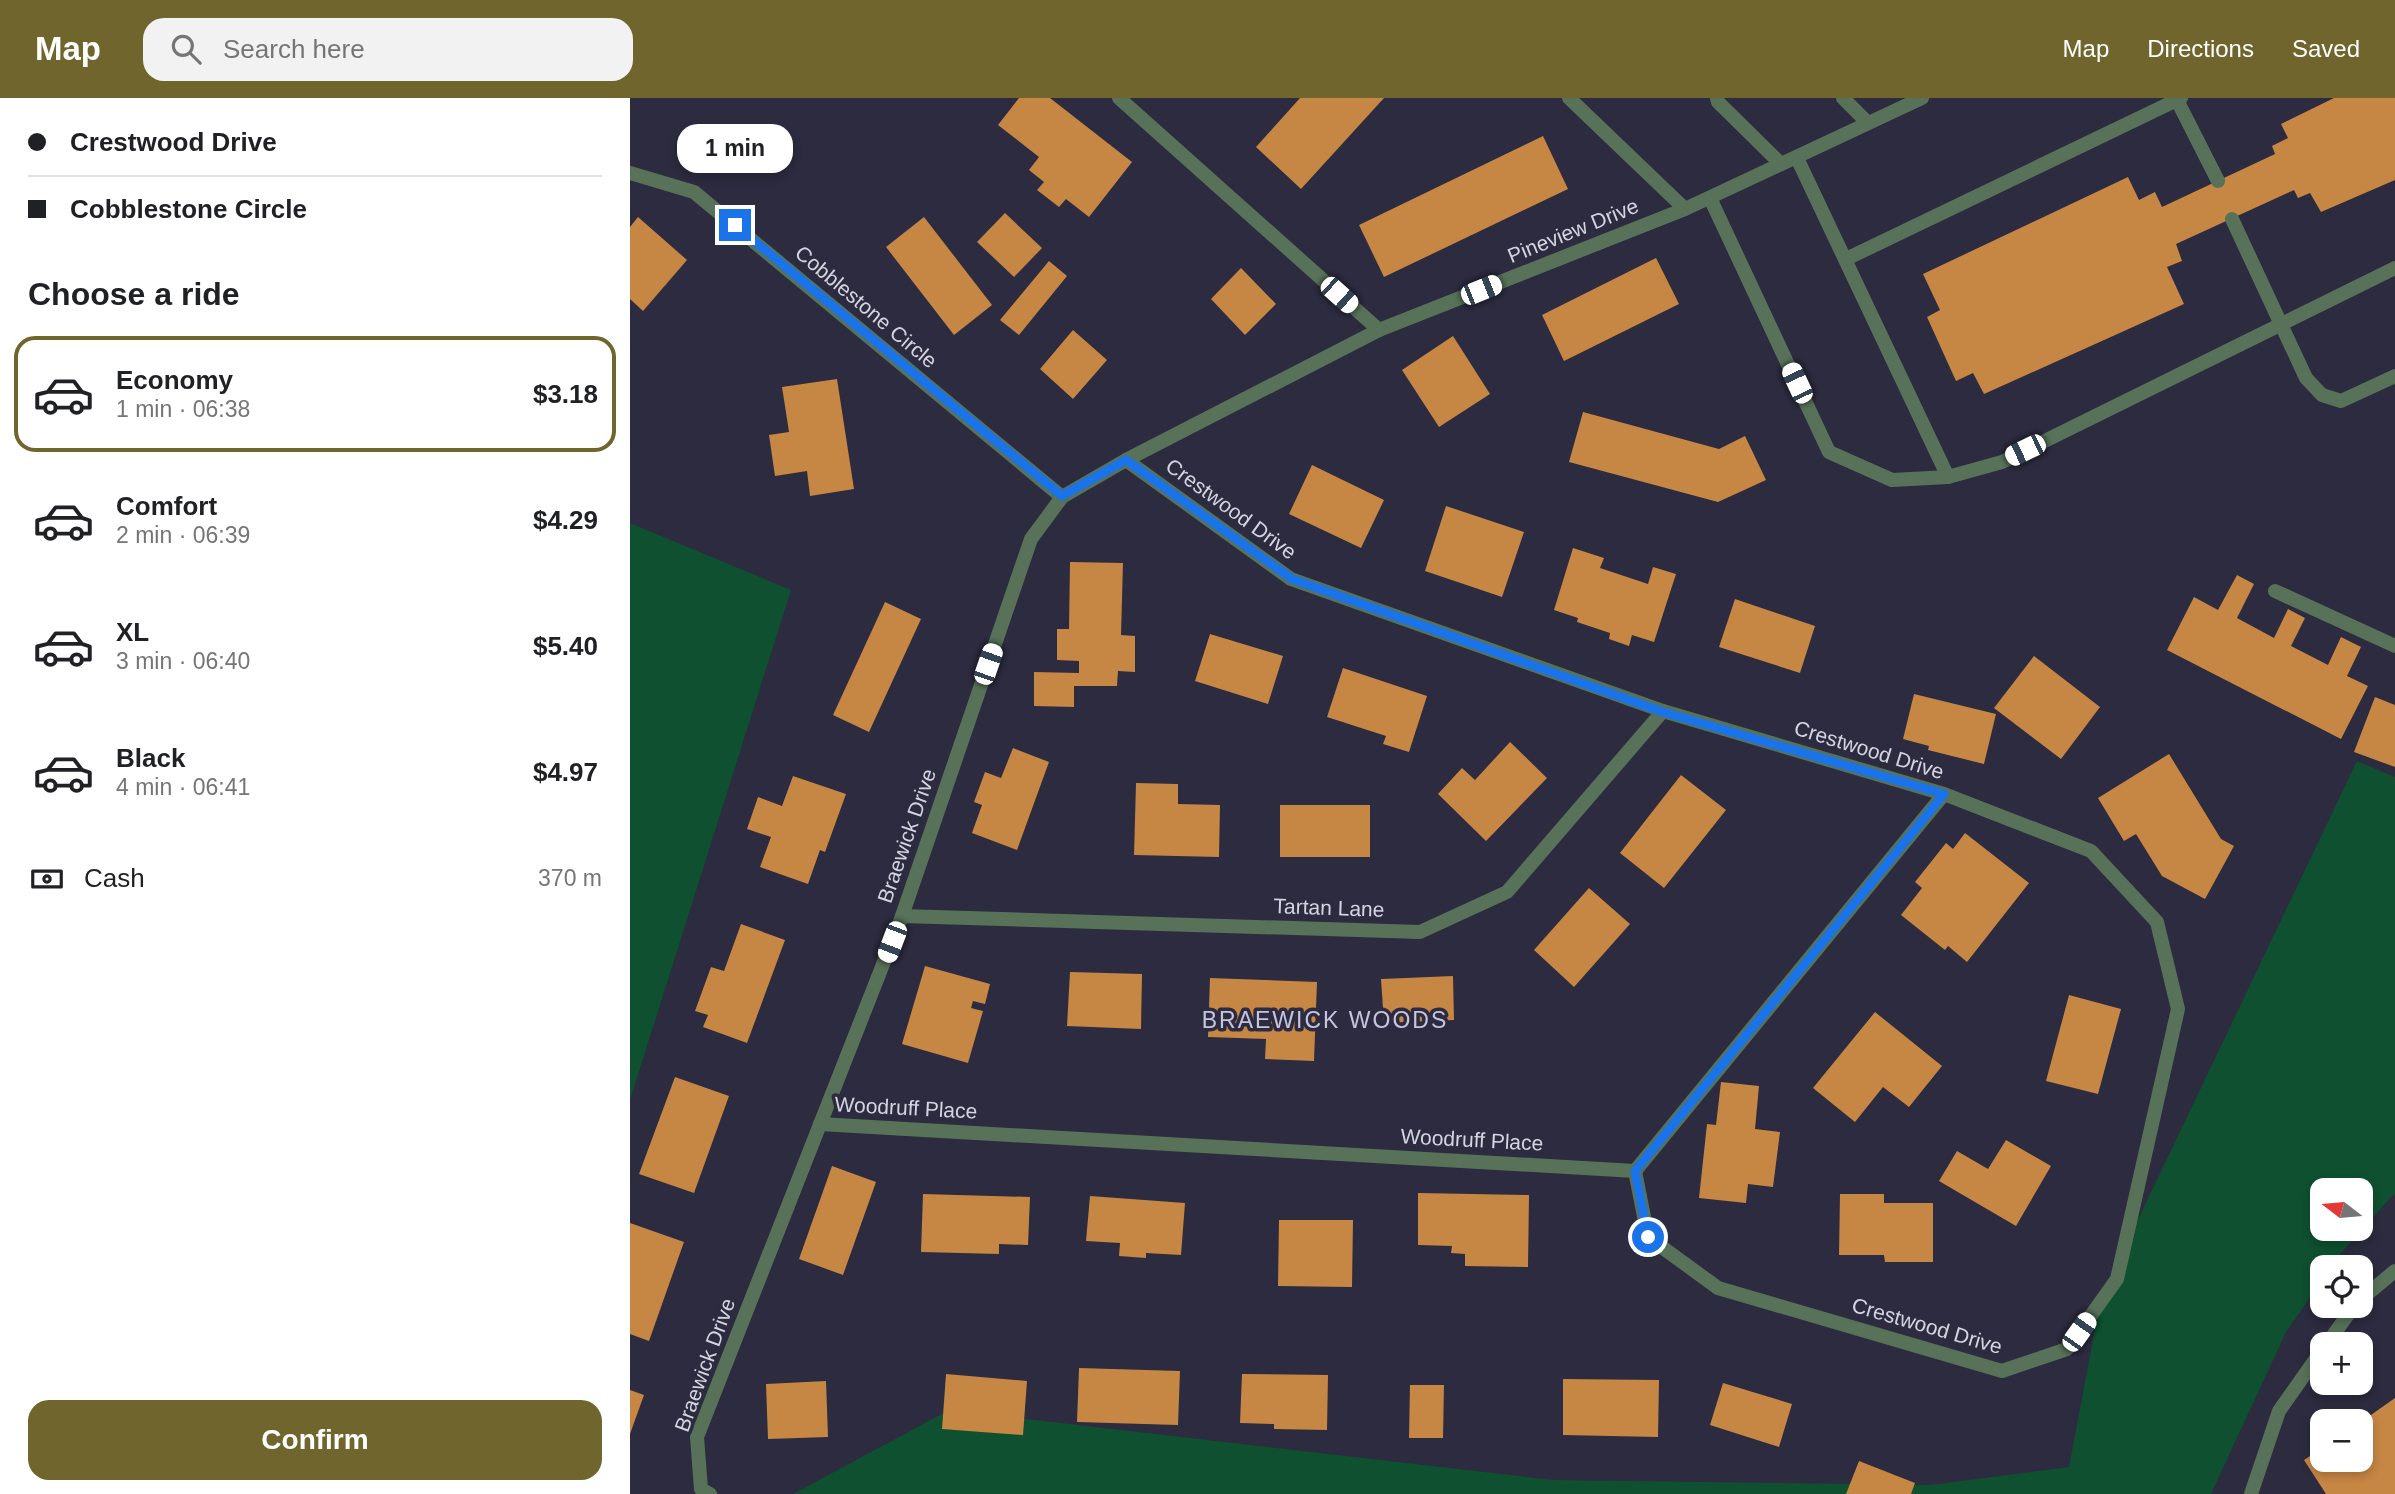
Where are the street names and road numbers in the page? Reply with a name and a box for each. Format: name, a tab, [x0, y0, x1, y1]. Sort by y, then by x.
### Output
street label: Pineview Drive	[1504, 194, 1642, 267]
street label: Cobblestone Circle	[791, 241, 942, 372]
street label: Crestwood Drive	[1162, 454, 1301, 564]
street label: Crestwood Drive	[1792, 716, 1947, 783]
street label: Braewick Drive	[873, 766, 940, 906]
street label: Tartan Lane	[1273, 894, 1385, 921]
street label: Woodruff Place	[834, 1092, 978, 1123]
street label: Woodruff Place	[1400, 1124, 1544, 1155]
street label: Crestwood Drive	[1849, 1293, 2005, 1358]
street label: Braewick Drive	[670, 1295, 739, 1435]

